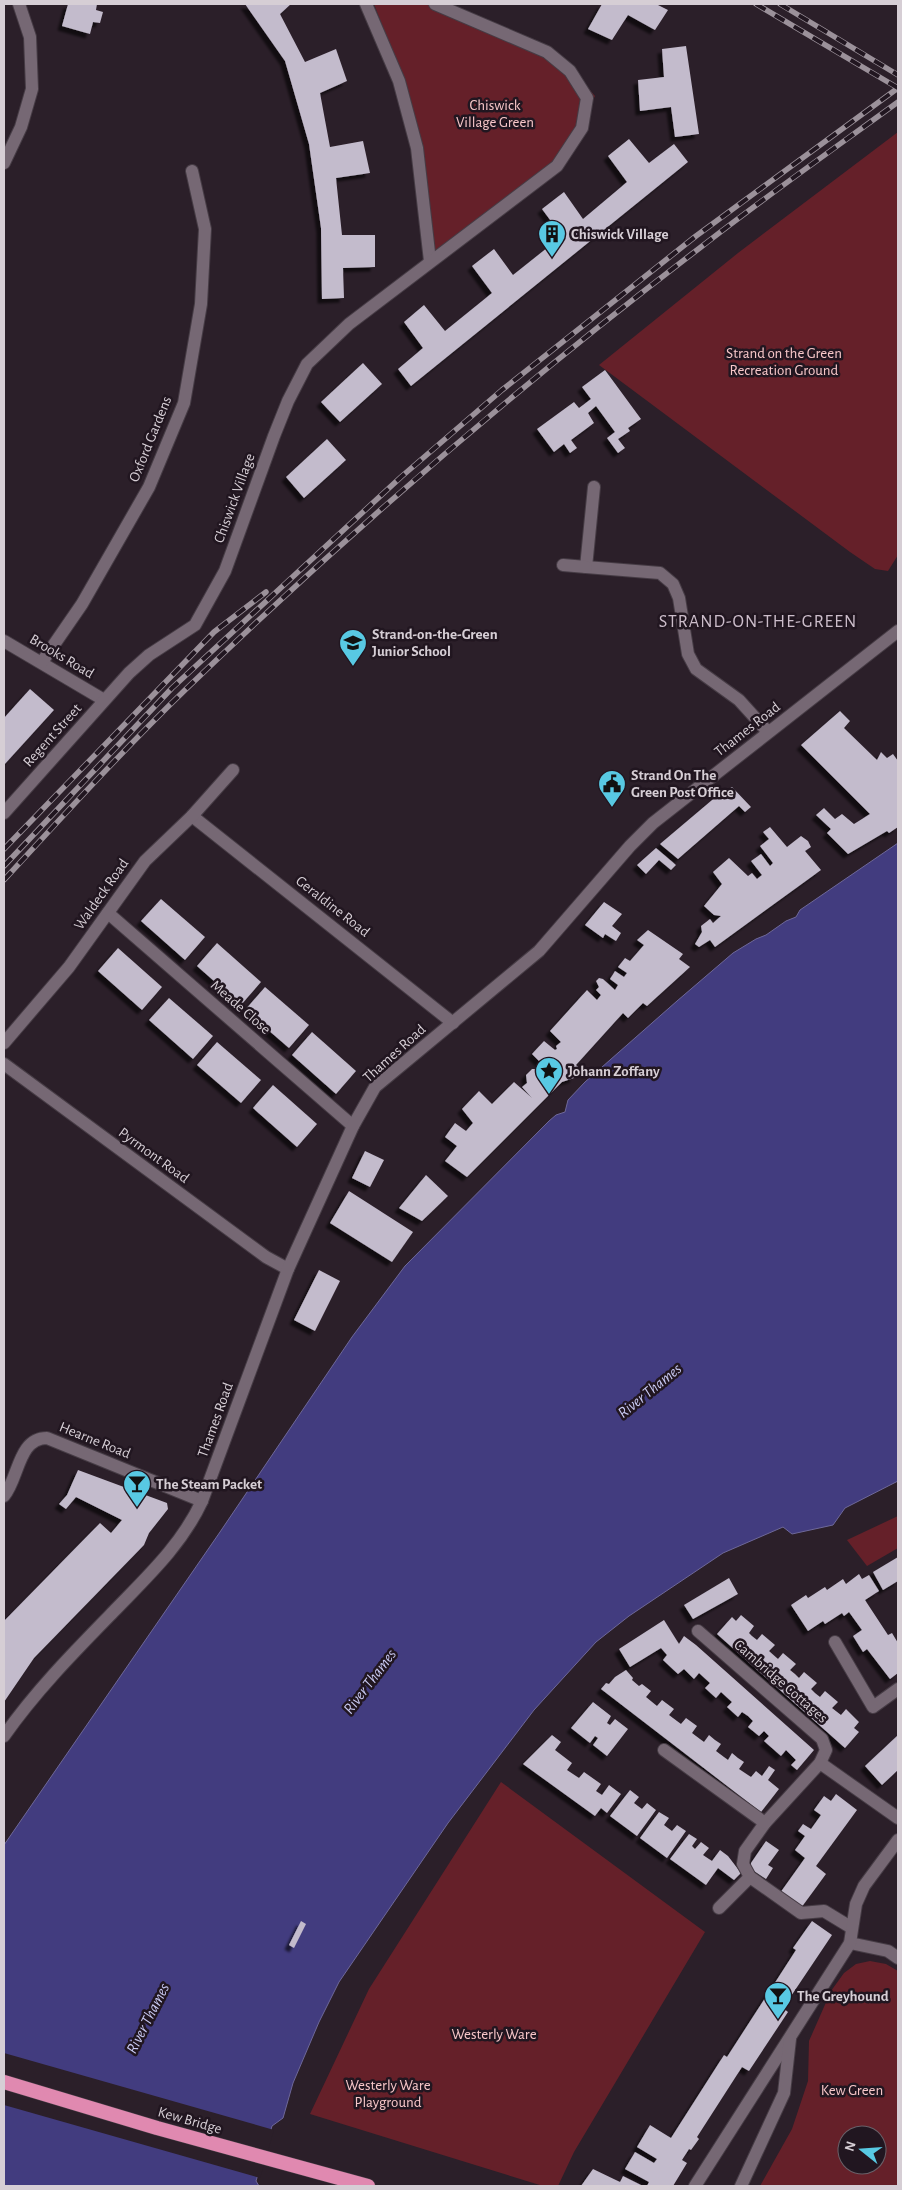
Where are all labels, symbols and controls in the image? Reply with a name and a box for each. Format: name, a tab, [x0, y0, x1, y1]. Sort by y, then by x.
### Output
park label: Chiswick Village Green	[456, 98, 534, 130]
building icon: Chiswick Village	[537, 219, 567, 258]
place label: Chiswick Village	[571, 227, 669, 242]
park label: Strand on the Green Recreation Ground	[726, 346, 842, 378]
street label: Oxford Gardens	[126, 394, 174, 484]
street label: Chiswick Village	[211, 451, 258, 545]
district label: STRAND-ON-THE-GREEN	[659, 613, 857, 631]
place label: Strand-on-the-Green Junior School	[372, 627, 498, 659]
school or university icon: Strand-on-the-Green Junior School	[338, 628, 368, 667]
street label: Brooks Road	[27, 631, 97, 682]
street label: Thames Road	[712, 699, 783, 759]
street label: Regent Street	[20, 701, 85, 770]
place label: Strand On The Green Post Office	[631, 768, 734, 800]
public building icon: Strand On The Green Post Office	[597, 769, 627, 808]
street label: Waldeck Road	[72, 856, 131, 933]
street label: Geraldine Road	[293, 873, 373, 940]
street label: Meade Close	[208, 977, 274, 1037]
street label: Thames Road	[360, 1021, 429, 1085]
place icon: Johann Zoffany	[534, 1056, 564, 1095]
place label: Johann Zoffany	[568, 1064, 660, 1079]
street label: Pyrmont Road	[116, 1125, 192, 1186]
water label: River Thames	[615, 1361, 684, 1421]
street label: Thames Road	[195, 1380, 236, 1460]
street label: Hearne Road	[57, 1419, 133, 1462]
bar icon: The Steam Packet	[122, 1469, 152, 1508]
place label: The Steam Packet	[156, 1477, 262, 1492]
street label: Cambridge Cottages	[731, 1637, 830, 1726]
water label: River Thames	[340, 1646, 399, 1717]
water label: River Thames	[123, 1981, 172, 2056]
bar icon: The Greyhound	[763, 1981, 793, 2020]
place label: The Greyhound	[797, 1989, 889, 2004]
park label: Westerly Ware	[451, 2027, 537, 2042]
park label: Westerly Ware Playground	[345, 2078, 431, 2110]
park label: Kew Green	[821, 2083, 883, 2098]
street label: Kew Bridge	[156, 2104, 224, 2137]
north arrow	[837, 2125, 887, 2175]
text: N	[842, 2140, 859, 2153]

